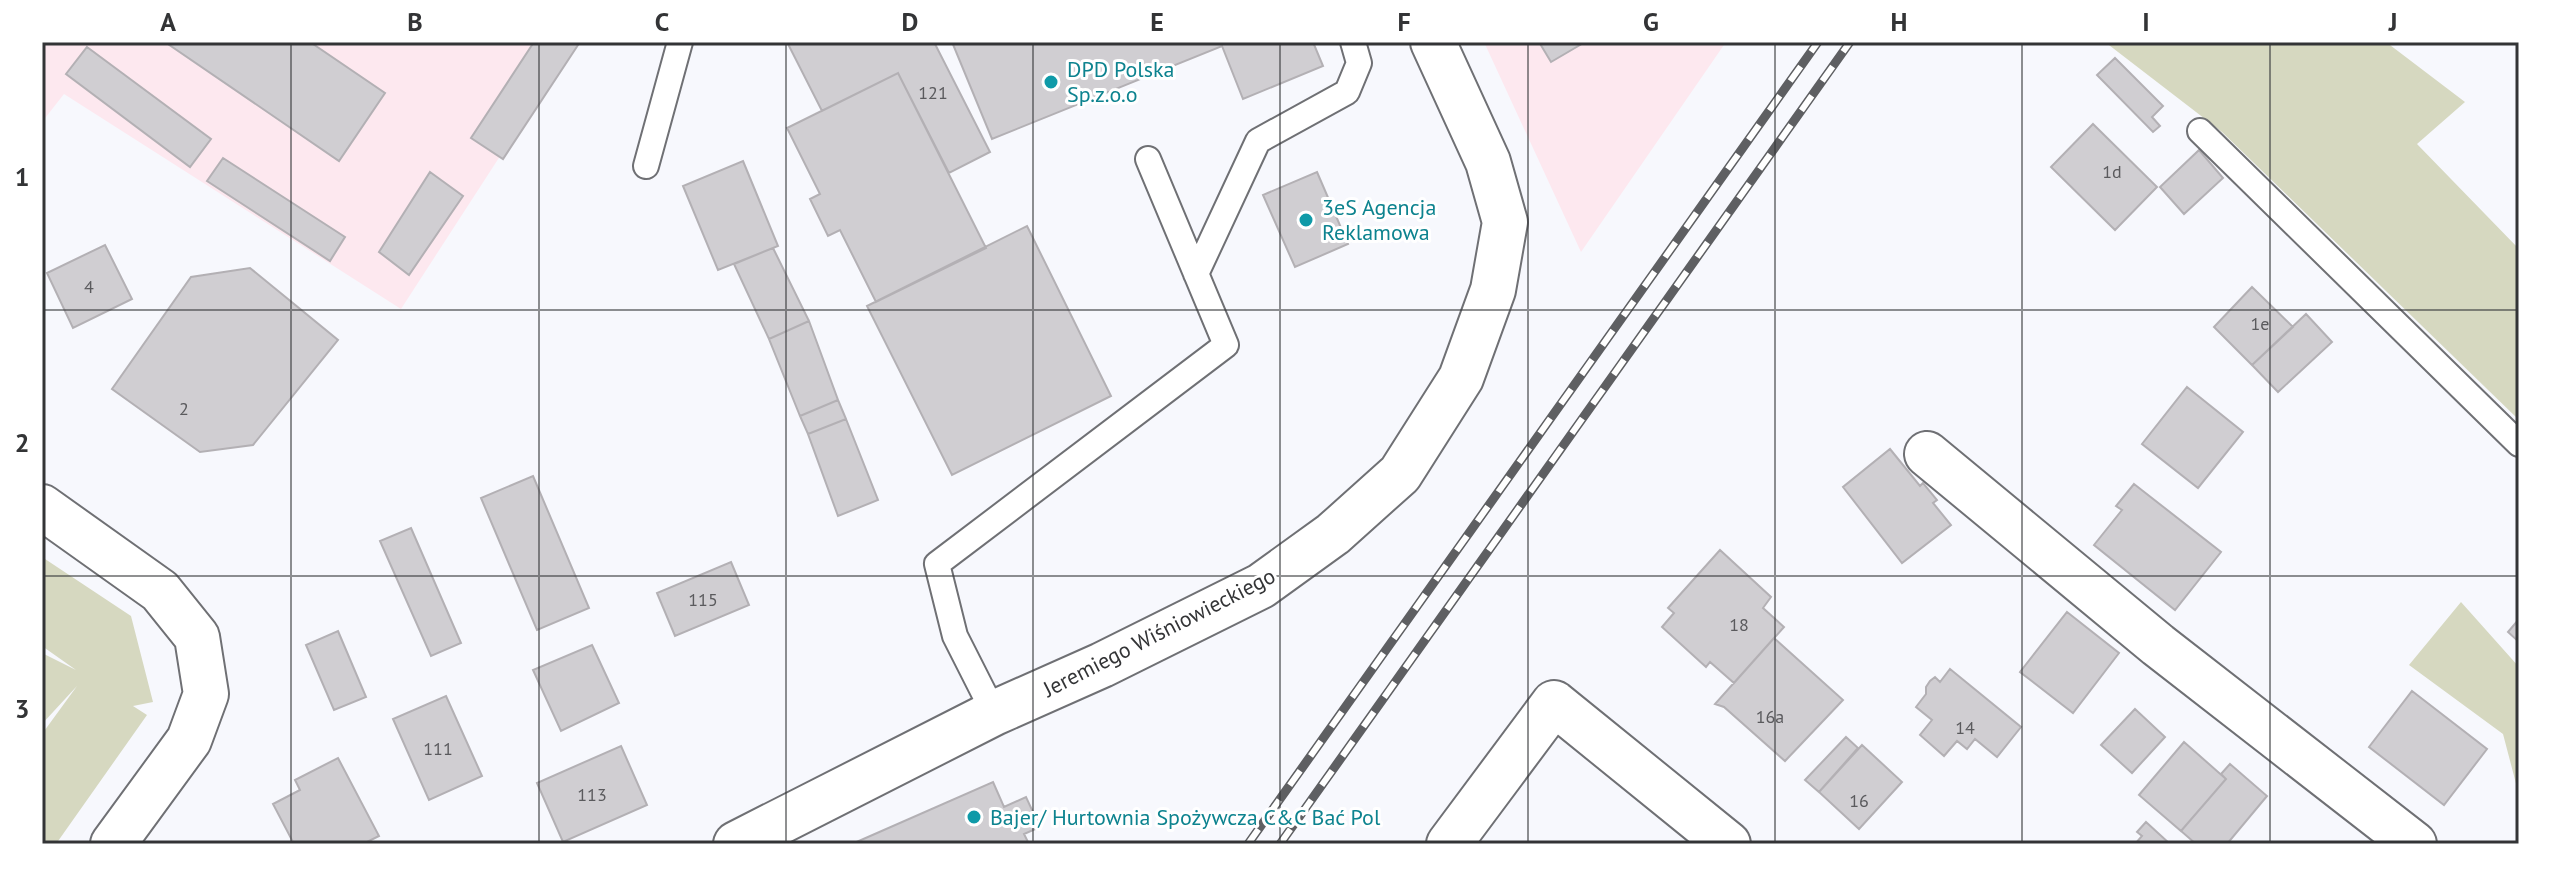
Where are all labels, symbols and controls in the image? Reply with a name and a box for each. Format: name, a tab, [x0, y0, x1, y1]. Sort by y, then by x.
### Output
text: A	[160, 5, 176, 38]
text: B	[407, 5, 423, 38]
text: C	[655, 5, 669, 38]
text: D	[902, 5, 918, 38]
text: E	[1150, 5, 1164, 38]
text: F	[1397, 5, 1411, 38]
text: G	[1643, 5, 1659, 38]
text: H	[1891, 5, 1907, 38]
text: I	[2142, 5, 2150, 38]
text: J	[2388, 5, 2397, 38]
place label: DPD Polska Sp.z.o.o	[1067, 55, 1174, 108]
marker: DPD Polska Sp.z.o.o	[1042, 73, 1060, 91]
house number: 121	[918, 81, 948, 104]
text: 1	[15, 160, 29, 193]
house number: 1d	[2102, 160, 2122, 183]
place label: 3eS Agencja Reklamowa	[1322, 193, 1436, 246]
marker: 3eS Agencja Reklamowa	[1297, 211, 1315, 229]
house number: 4	[84, 275, 94, 298]
house number: 1e	[2251, 312, 2269, 335]
house number: 2	[179, 397, 189, 420]
text: 2	[15, 426, 29, 459]
street label: Jeremiego Wiśniowieckiego	[1037, 561, 1280, 703]
house number: 115	[688, 588, 718, 611]
house number: 18	[1729, 613, 1749, 636]
text: 3	[15, 692, 29, 725]
house number: 16a	[1756, 705, 1784, 728]
house number: 14	[1955, 716, 1975, 739]
house number: 111	[423, 737, 453, 760]
house number: 113	[577, 783, 607, 806]
house number: 16	[1849, 789, 1869, 812]
place label: Bajer/ Hurtownia Spożywcza C&C Bać Pol	[990, 803, 1381, 831]
marker: Bajer/ Hurtownia Spożywcza C&C Bać Pol	[965, 808, 983, 826]

